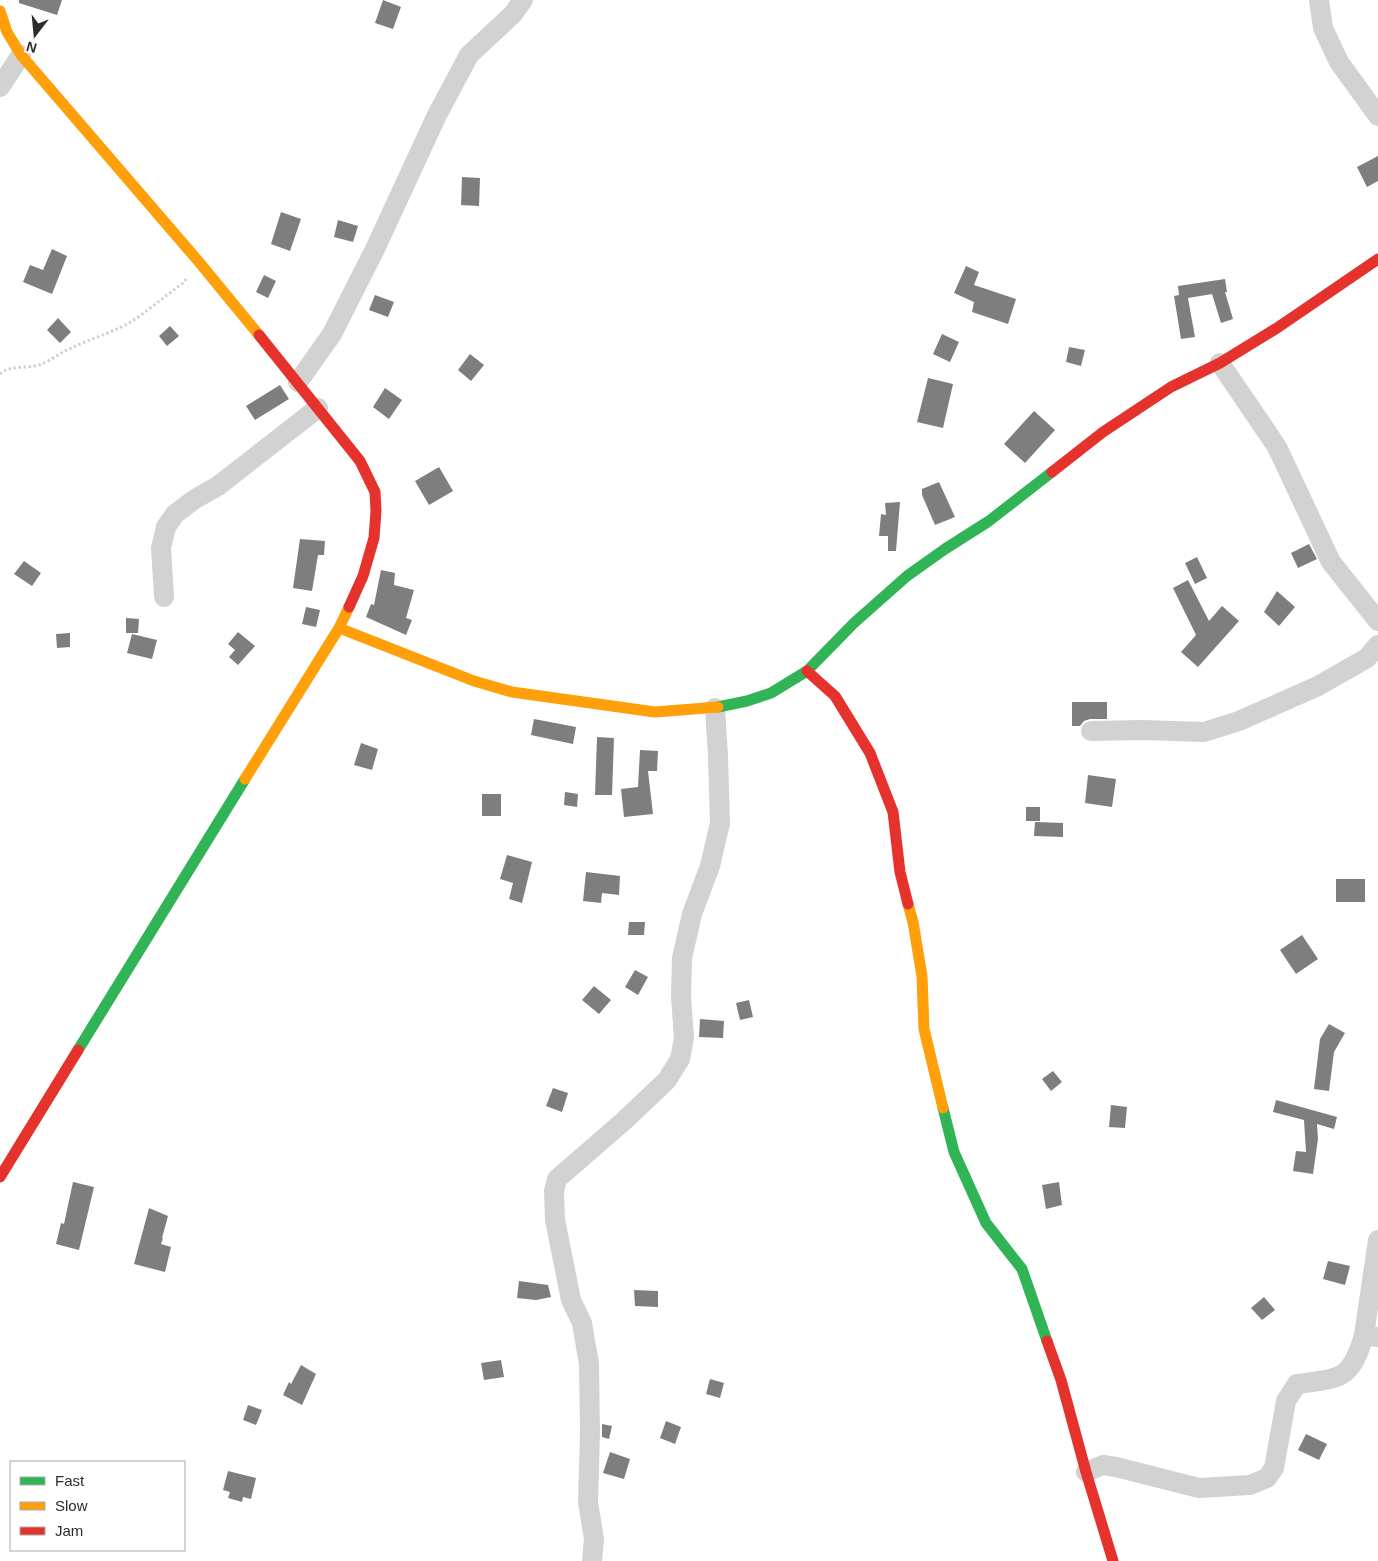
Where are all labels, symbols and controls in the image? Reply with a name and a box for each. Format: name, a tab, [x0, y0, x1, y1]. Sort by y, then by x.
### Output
north arrow	[10, 10, 60, 60]
text: N	[24, 38, 38, 57]
legend	[10, 1461, 185, 1551]
text: Fast	[55, 1472, 85, 1489]
text: Slow	[55, 1497, 88, 1514]
text: Jam	[55, 1522, 83, 1539]

